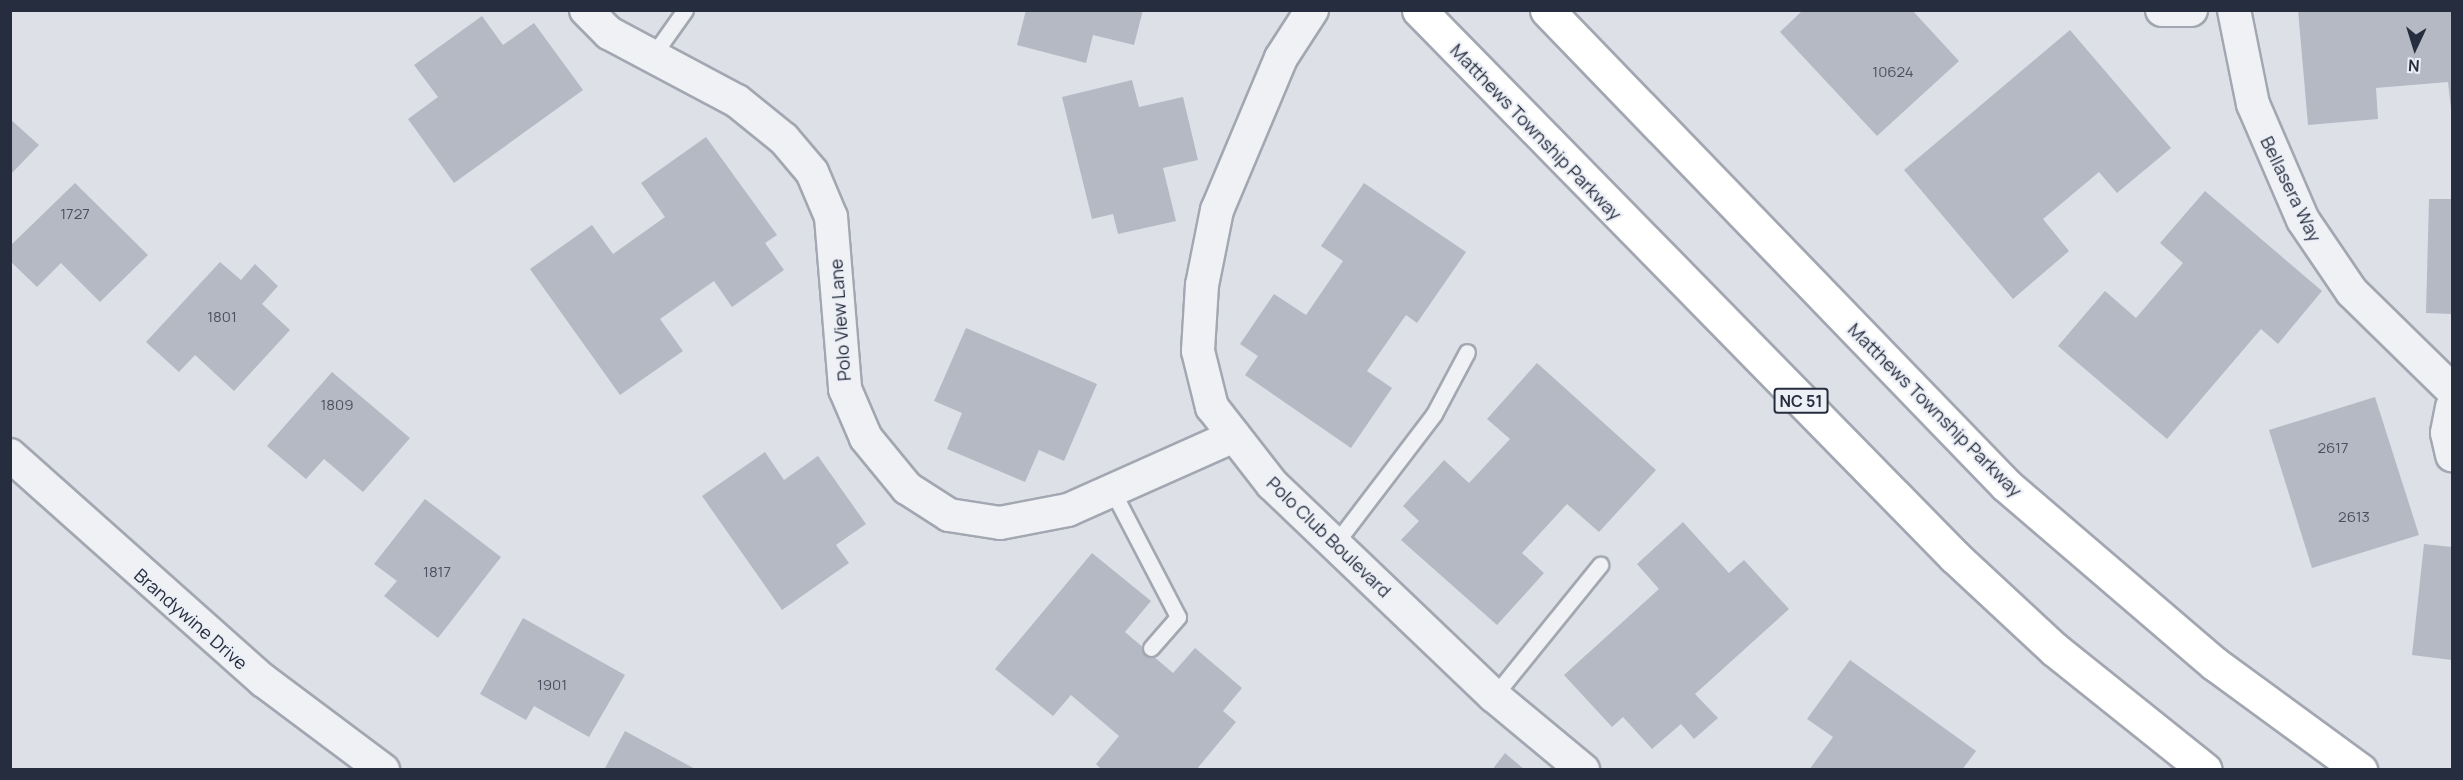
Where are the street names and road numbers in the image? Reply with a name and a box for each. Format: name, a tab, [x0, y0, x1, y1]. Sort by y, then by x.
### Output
street label: Matthews Township Parkway	[1446, 39, 1626, 225]
street label: Bellasera Way	[2256, 133, 2326, 245]
street label: Polo View Lane	[825, 258, 855, 382]
street label: Matthews Township Parkway	[1844, 319, 2026, 501]
road number: NC 51	[1772, 388, 1830, 414]
street label: Polo Club Boulevard	[1262, 472, 1396, 602]
street label: Brandywine Drive	[130, 564, 252, 674]

